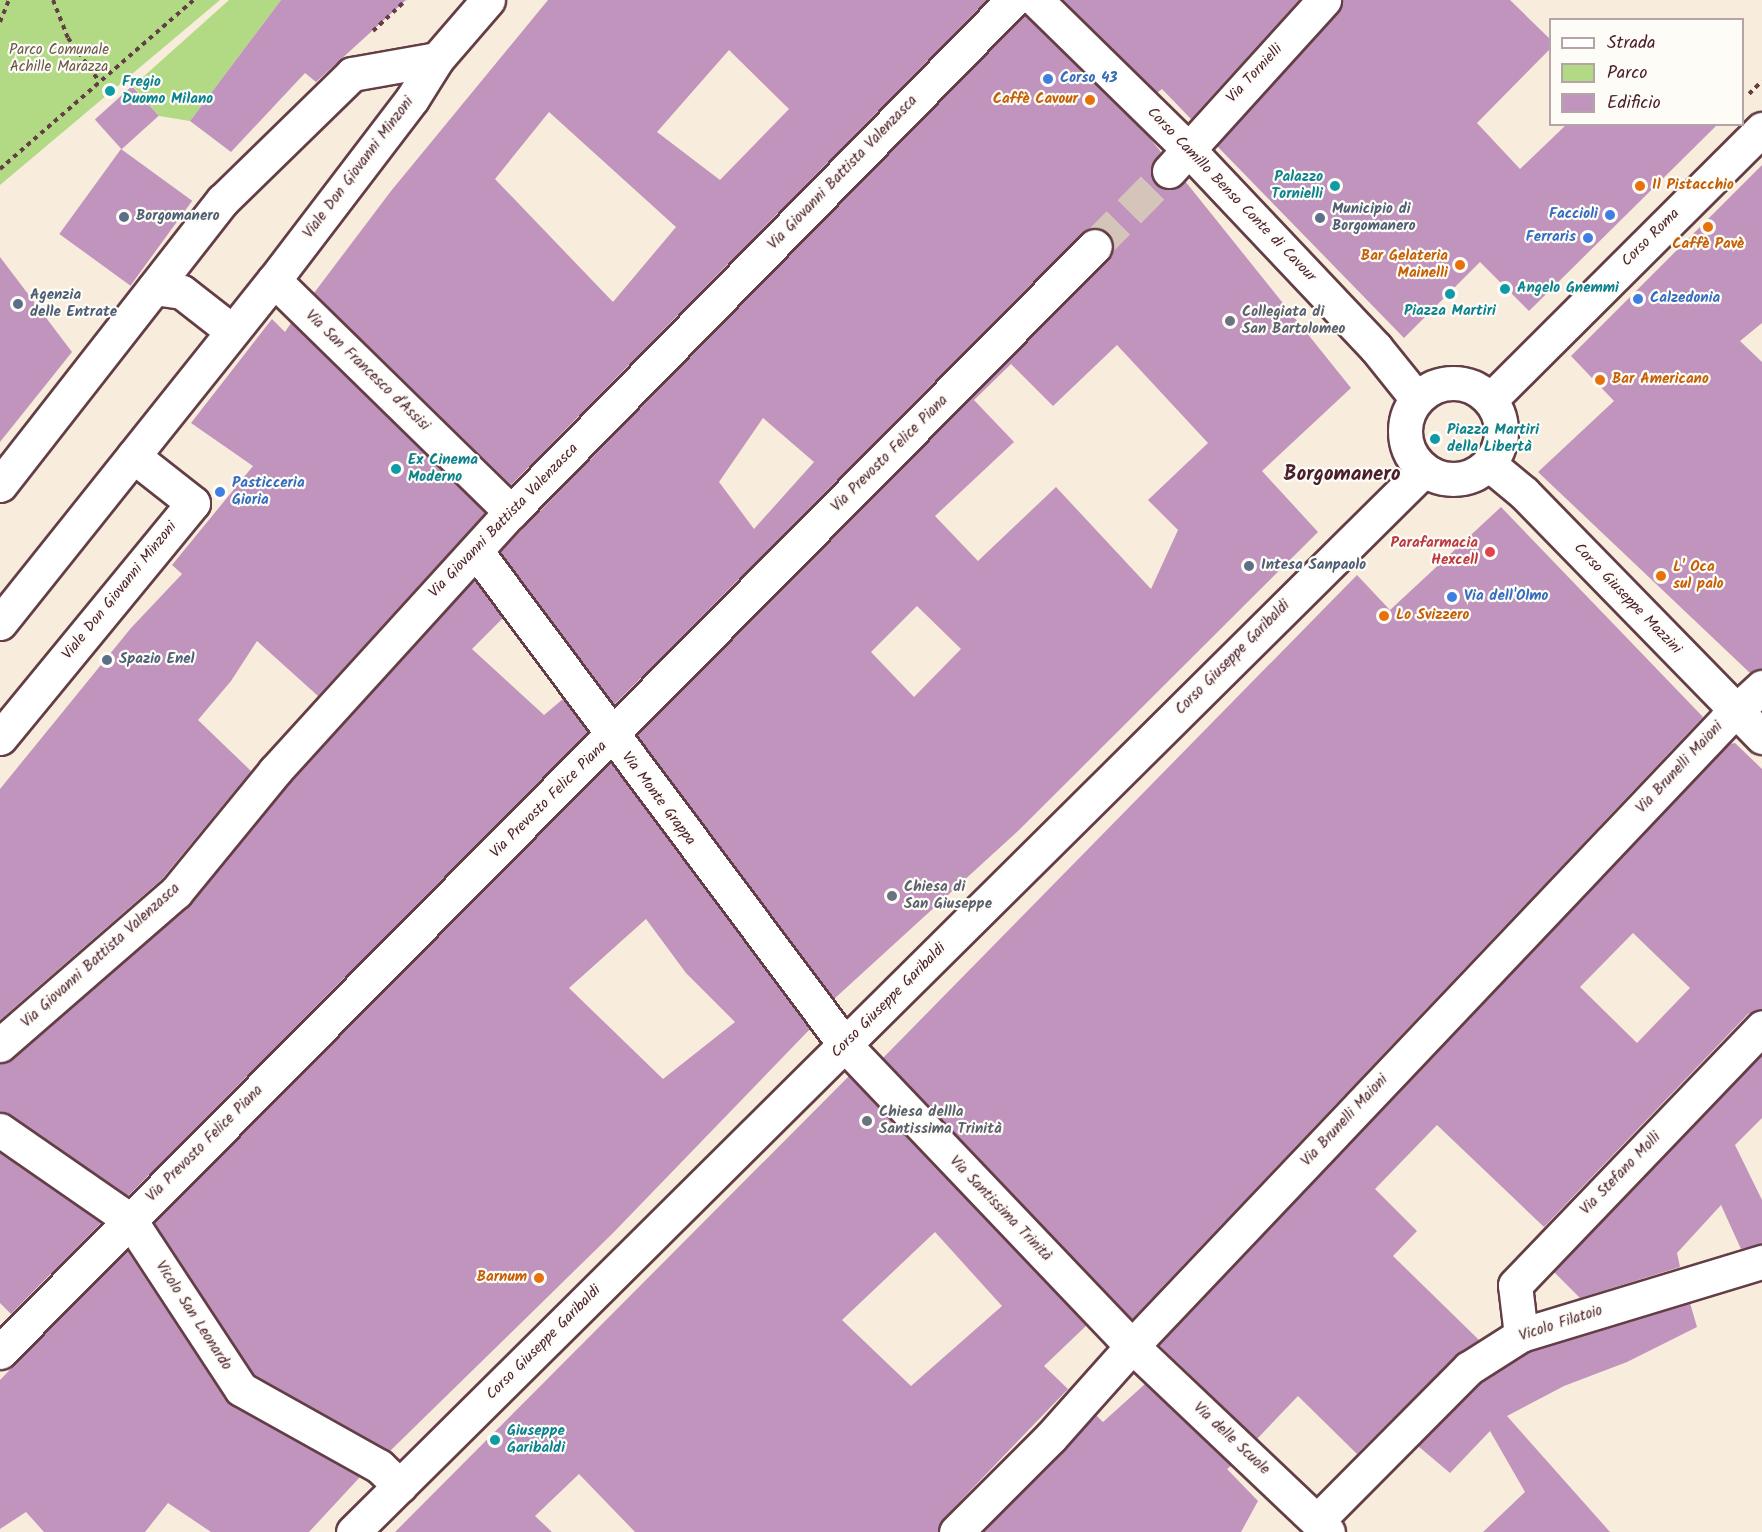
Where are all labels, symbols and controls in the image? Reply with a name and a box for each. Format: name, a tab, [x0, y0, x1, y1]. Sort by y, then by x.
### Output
legend	[1549, 18, 1744, 126]
text: Strada	[1607, 29, 1655, 58]
park label: Parco Comunale Achille Marazza	[9, 41, 109, 76]
street label: Via Tornielli	[1223, 41, 1287, 107]
text: Parco	[1607, 59, 1647, 88]
place label: Corso 43	[1060, 70, 1118, 88]
marker: Corso 43	[1041, 72, 1055, 86]
place label: Fregio Duomo Milano	[122, 73, 213, 108]
marker: Fregio Duomo Milano	[103, 84, 117, 98]
text: Edificio	[1607, 89, 1661, 118]
place label: Caffè Cavour	[993, 91, 1078, 109]
street label: Via Giovanni Battista Valenzasca	[765, 92, 921, 254]
marker: Caffè Cavour	[1083, 93, 1097, 107]
street label: Viale Don Giovanni Minzoni	[300, 94, 418, 242]
street label: Corso Camillo Benso Conte di Cavour	[1143, 104, 1319, 286]
place label: Palazzo Tornielli	[1271, 168, 1323, 203]
place label: Il Pistacchio	[1652, 177, 1734, 195]
marker: Palazzo Tornielli	[1328, 179, 1342, 193]
marker: Il Pistacchio	[1633, 179, 1647, 193]
place label: Municipio di Borgomanero	[1332, 200, 1416, 235]
street label: Corso Roma	[1618, 205, 1684, 271]
place label: Faccioli	[1549, 206, 1598, 224]
place label: Borgomanero	[136, 208, 220, 226]
marker: Faccioli	[1603, 208, 1617, 222]
marker: Borgomanero	[117, 210, 131, 224]
marker: Municipio di Borgomanero	[1313, 211, 1327, 225]
marker: Caffè Pavè	[1701, 220, 1715, 234]
place label: Ferraris	[1526, 229, 1576, 247]
marker: Ferraris	[1581, 231, 1595, 245]
place label: Caffè Pavè	[1672, 236, 1744, 254]
place label: Bar Gelateria Mainelli	[1361, 247, 1448, 282]
marker: Bar Gelateria Mainelli	[1453, 258, 1467, 272]
place label: Angelo Gnemmi	[1517, 280, 1619, 298]
marker: Angelo Gnemmi	[1498, 282, 1512, 296]
place label: Agenzia delle Entrate	[30, 286, 117, 321]
marker: Piazza Martiri	[1443, 287, 1457, 301]
place label: Calzedonia	[1650, 290, 1720, 308]
marker: Calzedonia	[1631, 292, 1645, 306]
marker: Agenzia delle Entrate	[11, 297, 25, 311]
place label: Collegiata di San Bartolomeo	[1242, 303, 1345, 338]
place label: Piazza Martiri	[1404, 303, 1496, 321]
street label: Via San Francesco d'Assisi	[301, 307, 433, 435]
marker: Collegiata di San Bartolomeo	[1223, 314, 1237, 328]
place label: Bar Americano	[1612, 371, 1709, 389]
marker: Bar Americano	[1593, 373, 1607, 387]
street label: Via Prevosto Felice Piana	[828, 392, 952, 516]
place label: Piazza Martiri della Libertà	[1447, 421, 1539, 456]
marker: Piazza Martiri della Libertà	[1428, 432, 1442, 446]
street label: Via Giovanni Battista Valenzasca	[426, 440, 582, 602]
place label: Ex Cinema Moderno	[408, 451, 478, 486]
marker: Ex Cinema Moderno	[389, 462, 403, 476]
district label: Borgomanero	[1284, 462, 1400, 488]
place label: Pasticceria Gioria	[232, 474, 305, 509]
marker: Pasticceria Gioria	[213, 485, 227, 499]
street label: Viale Don Giovanni Minzoni	[59, 518, 181, 664]
place label: Parafarmacia Hexcell	[1391, 534, 1478, 569]
street label: Corso Giuseppe Mazzini	[1569, 540, 1685, 658]
marker: Parafarmacia Hexcell	[1483, 545, 1497, 559]
place label: Intesa Sanpaolo	[1261, 557, 1366, 575]
place label: L' Oca sul palo	[1673, 558, 1724, 593]
marker: Intesa Sanpaolo	[1242, 559, 1256, 573]
marker: L' Oca sul palo	[1654, 569, 1668, 583]
place label: Via dell'Olmo	[1464, 588, 1548, 606]
marker: Via dell'Olmo	[1445, 590, 1459, 604]
street label: Corso Giuseppe Garibaldi	[1172, 597, 1294, 719]
place label: Lo Svizzero	[1396, 607, 1469, 625]
marker: Lo Svizzero	[1377, 609, 1391, 623]
place label: Spazio Enel	[119, 651, 195, 669]
marker: Spazio Enel	[100, 653, 114, 667]
street label: Via Brunelli Maioni	[1633, 718, 1727, 818]
street label: Via Prevosto Felice Piana	[487, 738, 611, 862]
street label: Via Monte Grappa	[617, 749, 699, 849]
place label: Chiesa di San Giuseppe	[904, 878, 992, 913]
street label: Via Giovanni Battista Valenzasca	[18, 880, 184, 1032]
marker: Chiesa di San Giuseppe	[885, 889, 899, 903]
street label: Corso Giuseppe Garibaldi	[828, 940, 950, 1062]
street label: Via Brunelli Maioni	[1298, 1071, 1392, 1171]
street label: Via Prevosto Felice Piana	[143, 1082, 267, 1206]
place label: Chiesa dellla Santissima Trinità	[879, 1103, 1002, 1138]
marker: Chiesa dellla Santissima Trinità	[860, 1114, 874, 1128]
street label: Via Stefano Molli	[1577, 1129, 1665, 1219]
street label: Via Santissima Trinità	[945, 1153, 1055, 1265]
street label: Vicolo San Leonardo	[151, 1258, 235, 1374]
place label: Barnum	[477, 1269, 527, 1287]
marker: Barnum	[532, 1271, 546, 1285]
street label: Corso Giuseppe Garibaldi	[483, 1282, 605, 1404]
street label: Vicolo Filatoio	[1517, 1302, 1605, 1346]
street label: Via delle Scuole	[1189, 1399, 1273, 1479]
place label: Giuseppe Garibaldi	[507, 1422, 565, 1457]
marker: Giuseppe Garibaldi	[488, 1433, 502, 1447]

